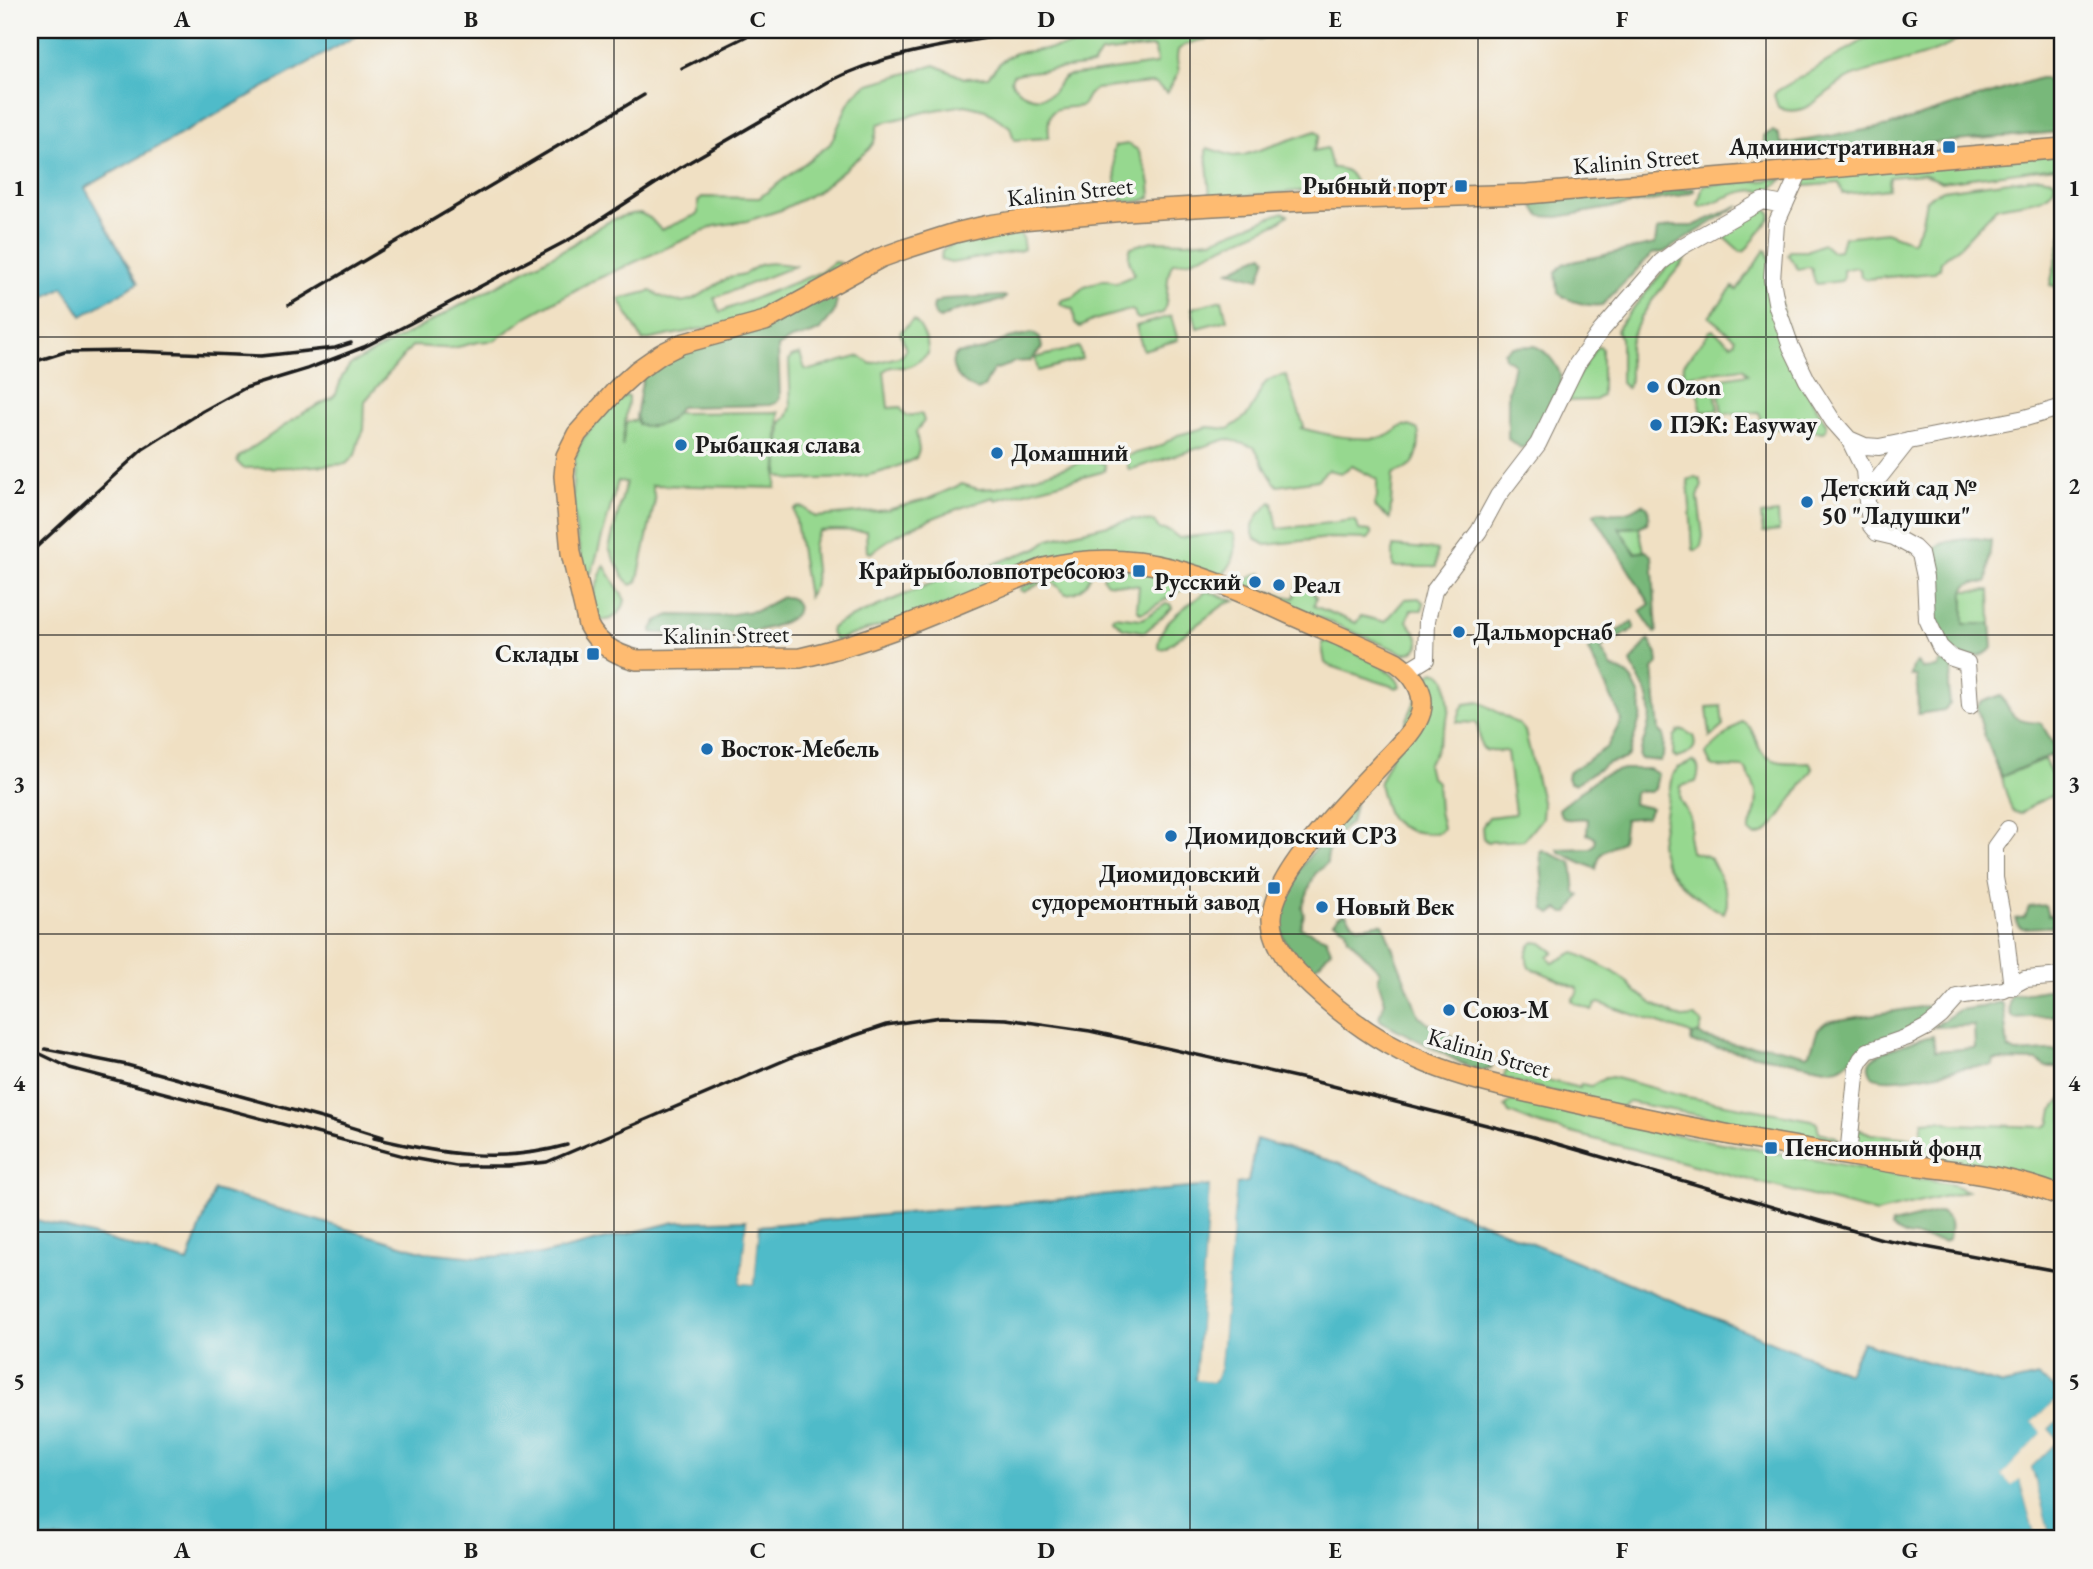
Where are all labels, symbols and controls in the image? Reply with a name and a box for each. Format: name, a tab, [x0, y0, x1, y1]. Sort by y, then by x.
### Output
text: A	[173, 4, 191, 34]
text: B	[464, 4, 478, 34]
text: C	[750, 4, 766, 34]
text: D	[1037, 4, 1055, 34]
text: E	[1328, 4, 1342, 34]
text: F	[1616, 4, 1629, 34]
text: G	[1902, 4, 1918, 34]
place label: Административная	[1728, 131, 1935, 162]
marker: Административная	[1941, 139, 1957, 155]
street label: Kalinin Street	[1572, 140, 1701, 181]
street label: Kalinin Street	[1006, 169, 1135, 214]
place label: Рыбный порт	[1303, 170, 1447, 201]
text: 1	[13, 173, 25, 203]
text: 1	[2068, 173, 2080, 203]
marker: Рыбный порт	[1453, 178, 1469, 194]
place label: Ozon	[1667, 371, 1722, 402]
marker: Ozon	[1645, 379, 1661, 395]
place label: ПЭК: Easyway	[1670, 409, 1818, 441]
marker: ПЭК: Easyway	[1648, 417, 1664, 433]
place label: Рыбацкая слава	[695, 429, 861, 460]
marker: Рыбацкая слава	[673, 437, 689, 453]
place label: Домашний	[1011, 437, 1128, 468]
marker: Домашний	[989, 445, 1005, 461]
text: 2	[13, 471, 25, 501]
text: 2	[2068, 471, 2080, 501]
place label: Детский сад № 50 "Ладушки"	[1821, 472, 1977, 532]
marker: Детский сад № 50 "Ладушки"	[1799, 494, 1815, 510]
place label: Крайрыболовпотребсоюз	[859, 555, 1125, 586]
marker: Крайрыболовпотребсоюз	[1131, 563, 1147, 579]
place label: Русский	[1154, 566, 1241, 598]
place label: Реал	[1293, 569, 1341, 600]
marker: Русский	[1247, 574, 1263, 590]
marker: Реал	[1271, 577, 1287, 593]
place label: Дальморснаб	[1473, 616, 1613, 647]
street label: Kalinin Street	[663, 618, 790, 651]
marker: Дальморснаб	[1451, 624, 1467, 640]
place label: Склады	[495, 638, 579, 669]
marker: Склады	[585, 646, 601, 662]
place label: Восток-Мебель	[721, 733, 879, 764]
marker: Восток-Мебель	[699, 741, 715, 757]
text: 3	[13, 769, 25, 799]
text: 3	[2068, 769, 2080, 799]
place label: Диомидовский СРЗ	[1185, 820, 1397, 851]
marker: Диомидовский СРЗ	[1163, 828, 1179, 844]
place label: Диомидовский судоремонтный завод	[1032, 858, 1260, 918]
marker: Диомидовский судоремонтный завод	[1266, 880, 1282, 896]
place label: Новый Век	[1336, 891, 1455, 922]
marker: Новый Век	[1314, 899, 1330, 915]
place label: Союз-М	[1463, 994, 1549, 1025]
marker: Союз-М	[1441, 1002, 1457, 1018]
street label: Kalinin Street	[1424, 1020, 1555, 1085]
text: 4	[13, 1068, 26, 1098]
text: 4	[2068, 1068, 2081, 1098]
place label: Пенсионный фонд	[1785, 1132, 1982, 1163]
marker: Пенсионный фонд	[1763, 1140, 1779, 1156]
text: 5	[13, 1366, 25, 1396]
text: 5	[2068, 1366, 2080, 1396]
text: A	[173, 1535, 191, 1565]
text: B	[464, 1535, 478, 1565]
text: C	[750, 1535, 766, 1565]
text: D	[1037, 1535, 1055, 1565]
text: E	[1328, 1535, 1342, 1565]
text: F	[1616, 1535, 1629, 1565]
text: G	[1902, 1535, 1918, 1565]

